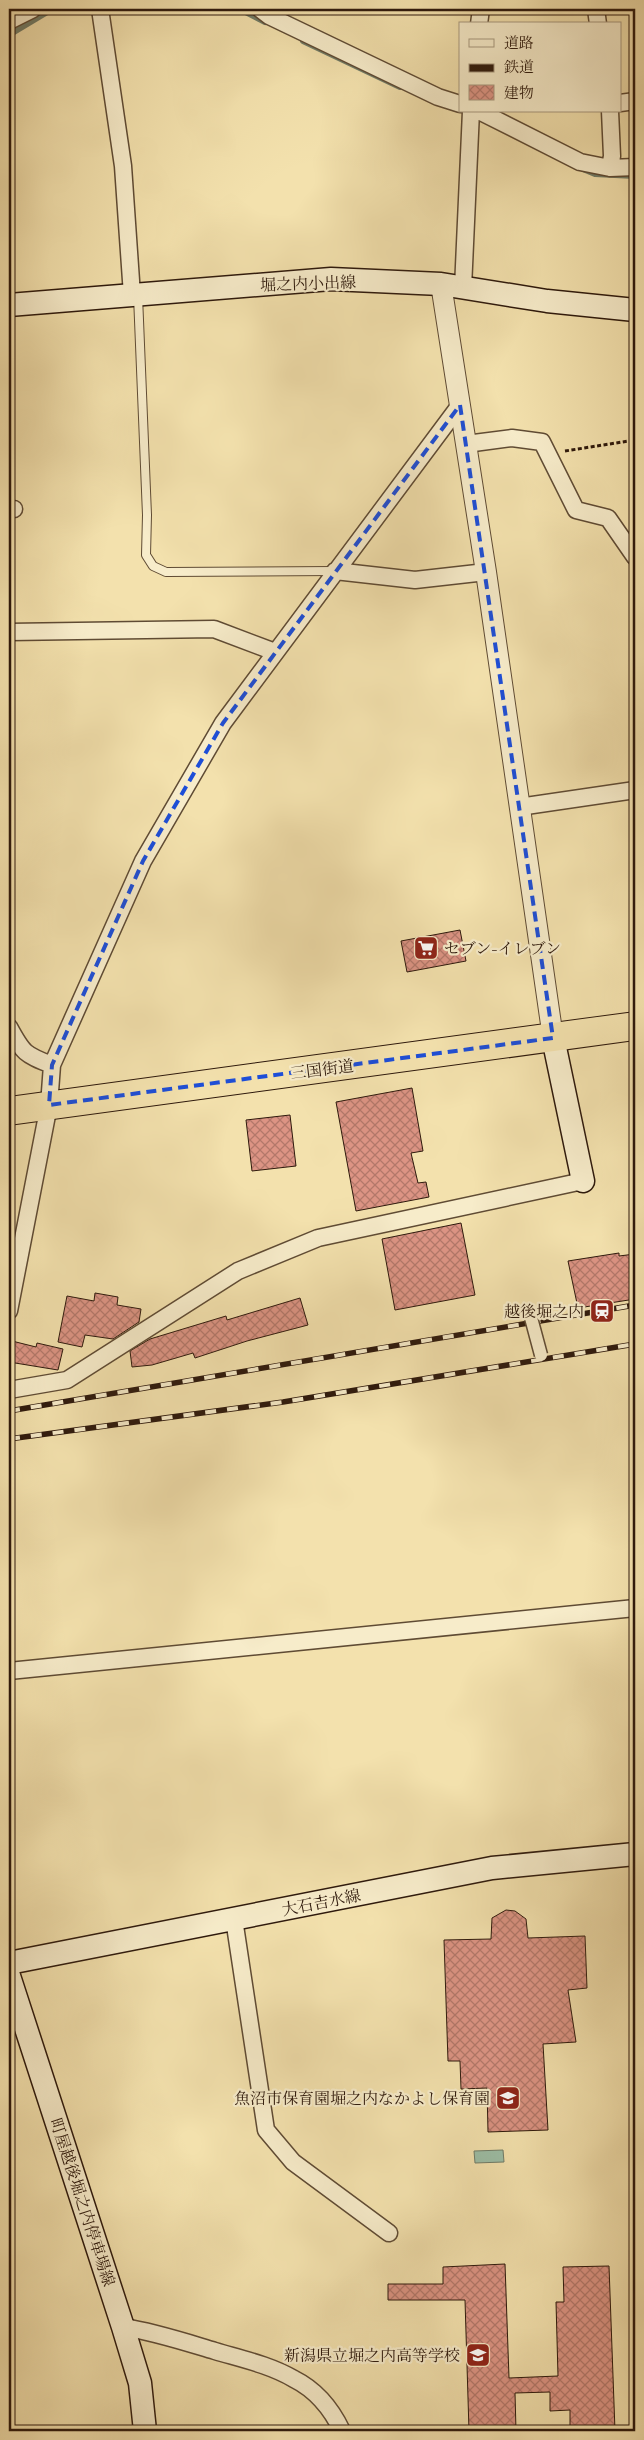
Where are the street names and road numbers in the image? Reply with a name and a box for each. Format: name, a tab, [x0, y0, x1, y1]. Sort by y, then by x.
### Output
street label: 堀之内小出線	[260, 272, 356, 296]
street label: 三国街道	[289, 1056, 355, 1084]
street label: 大石吉水線	[280, 1886, 362, 1920]
street label: 町屋越後堀之内停車場線	[45, 2116, 119, 2289]

